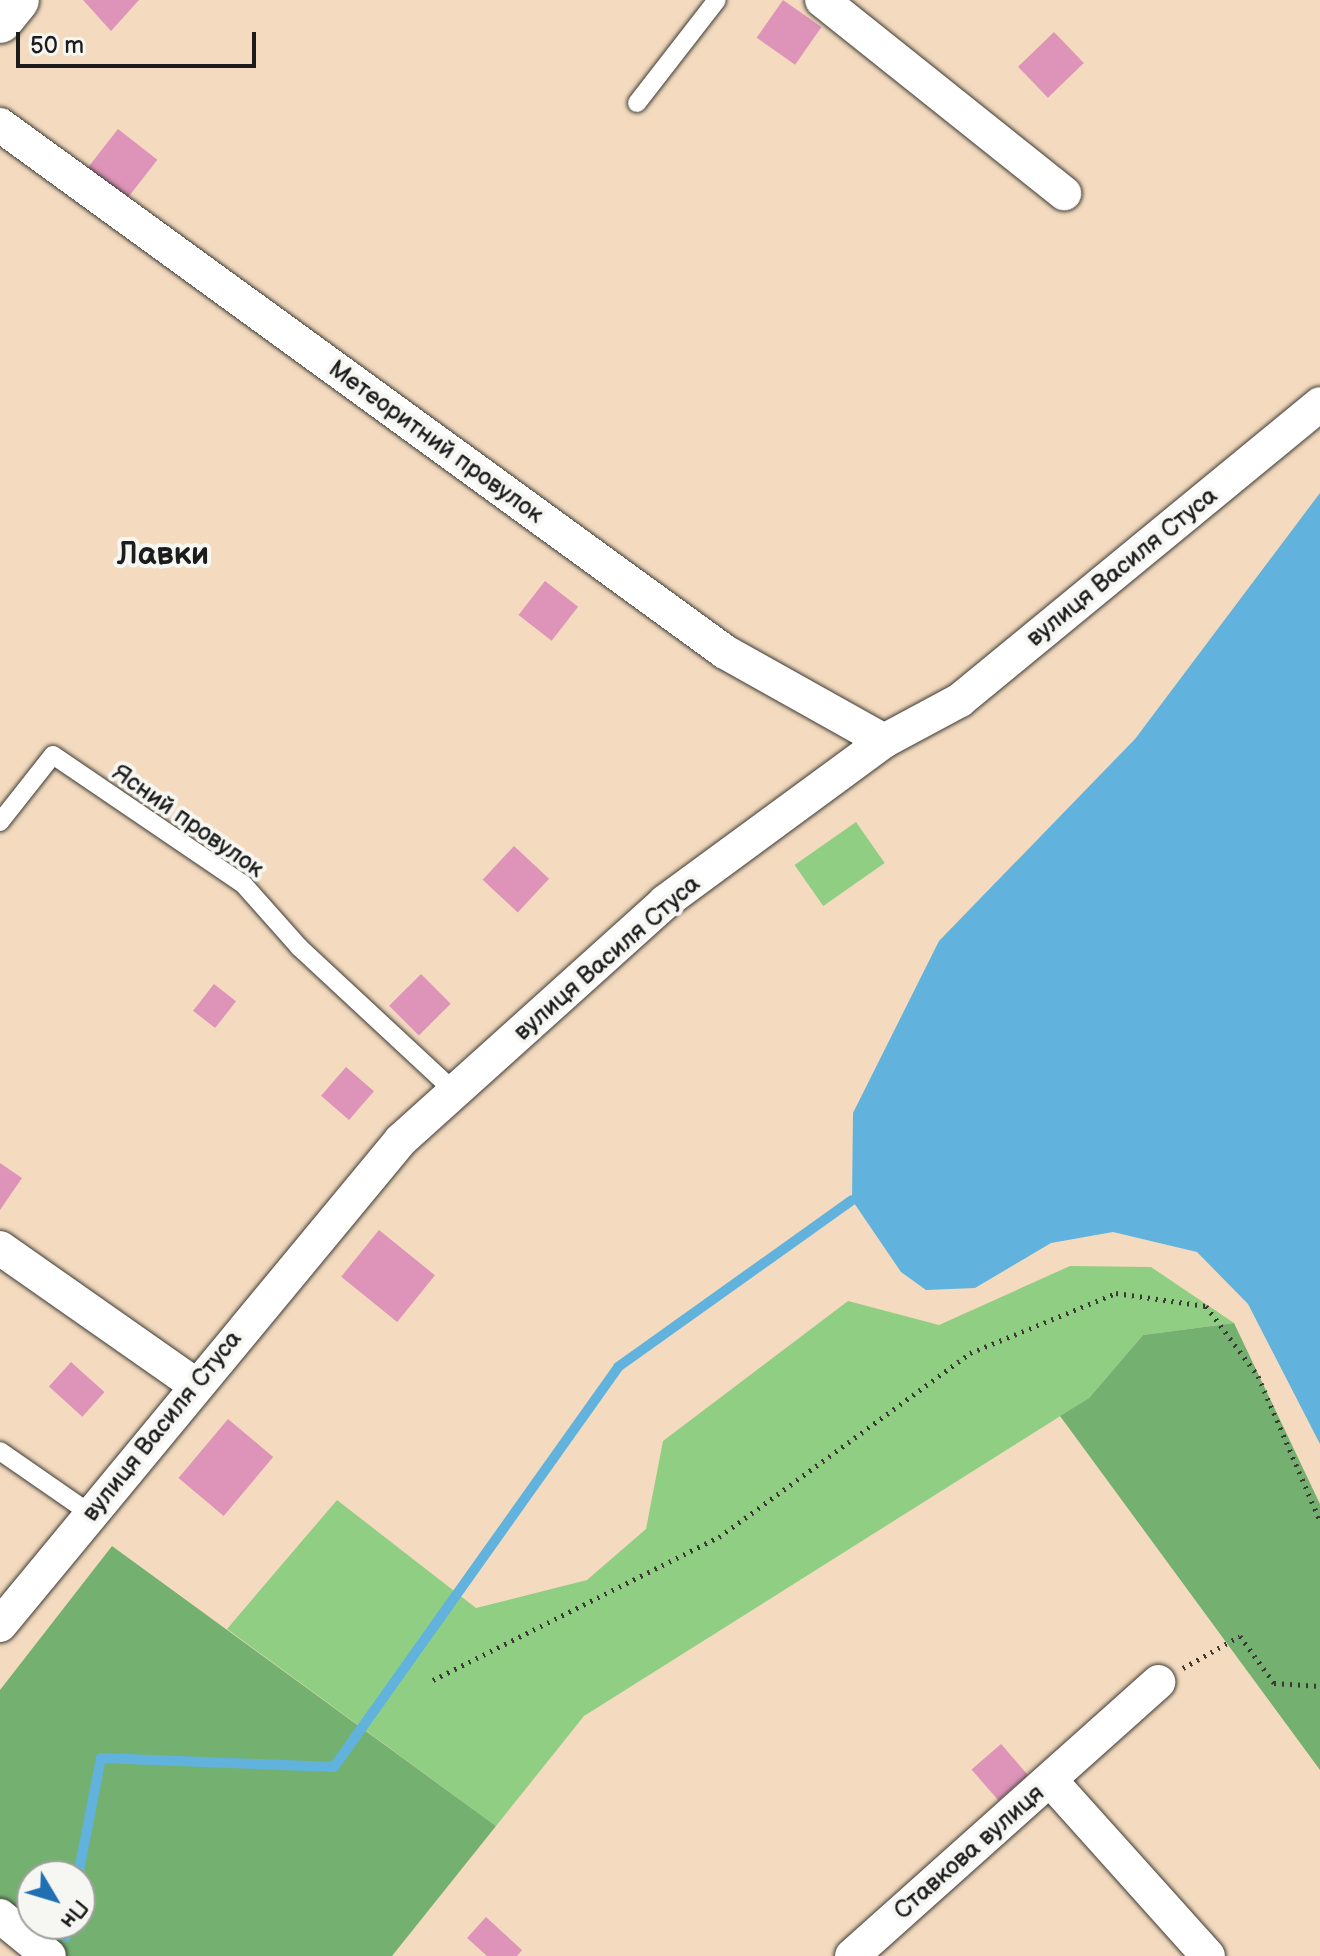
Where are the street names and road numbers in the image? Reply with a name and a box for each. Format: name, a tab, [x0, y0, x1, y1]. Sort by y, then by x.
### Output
street label: Метеоритний провулок	[323, 354, 549, 530]
street label: вулиця Василя Стуса	[1021, 481, 1223, 653]
street label: Ясний провулок	[107, 758, 269, 884]
street label: вулиця Василя Стуса	[508, 869, 706, 1047]
street label: вулиця Василя Стуса	[76, 1325, 248, 1527]
street label: Ставкова вулиця	[888, 1779, 1050, 1925]

